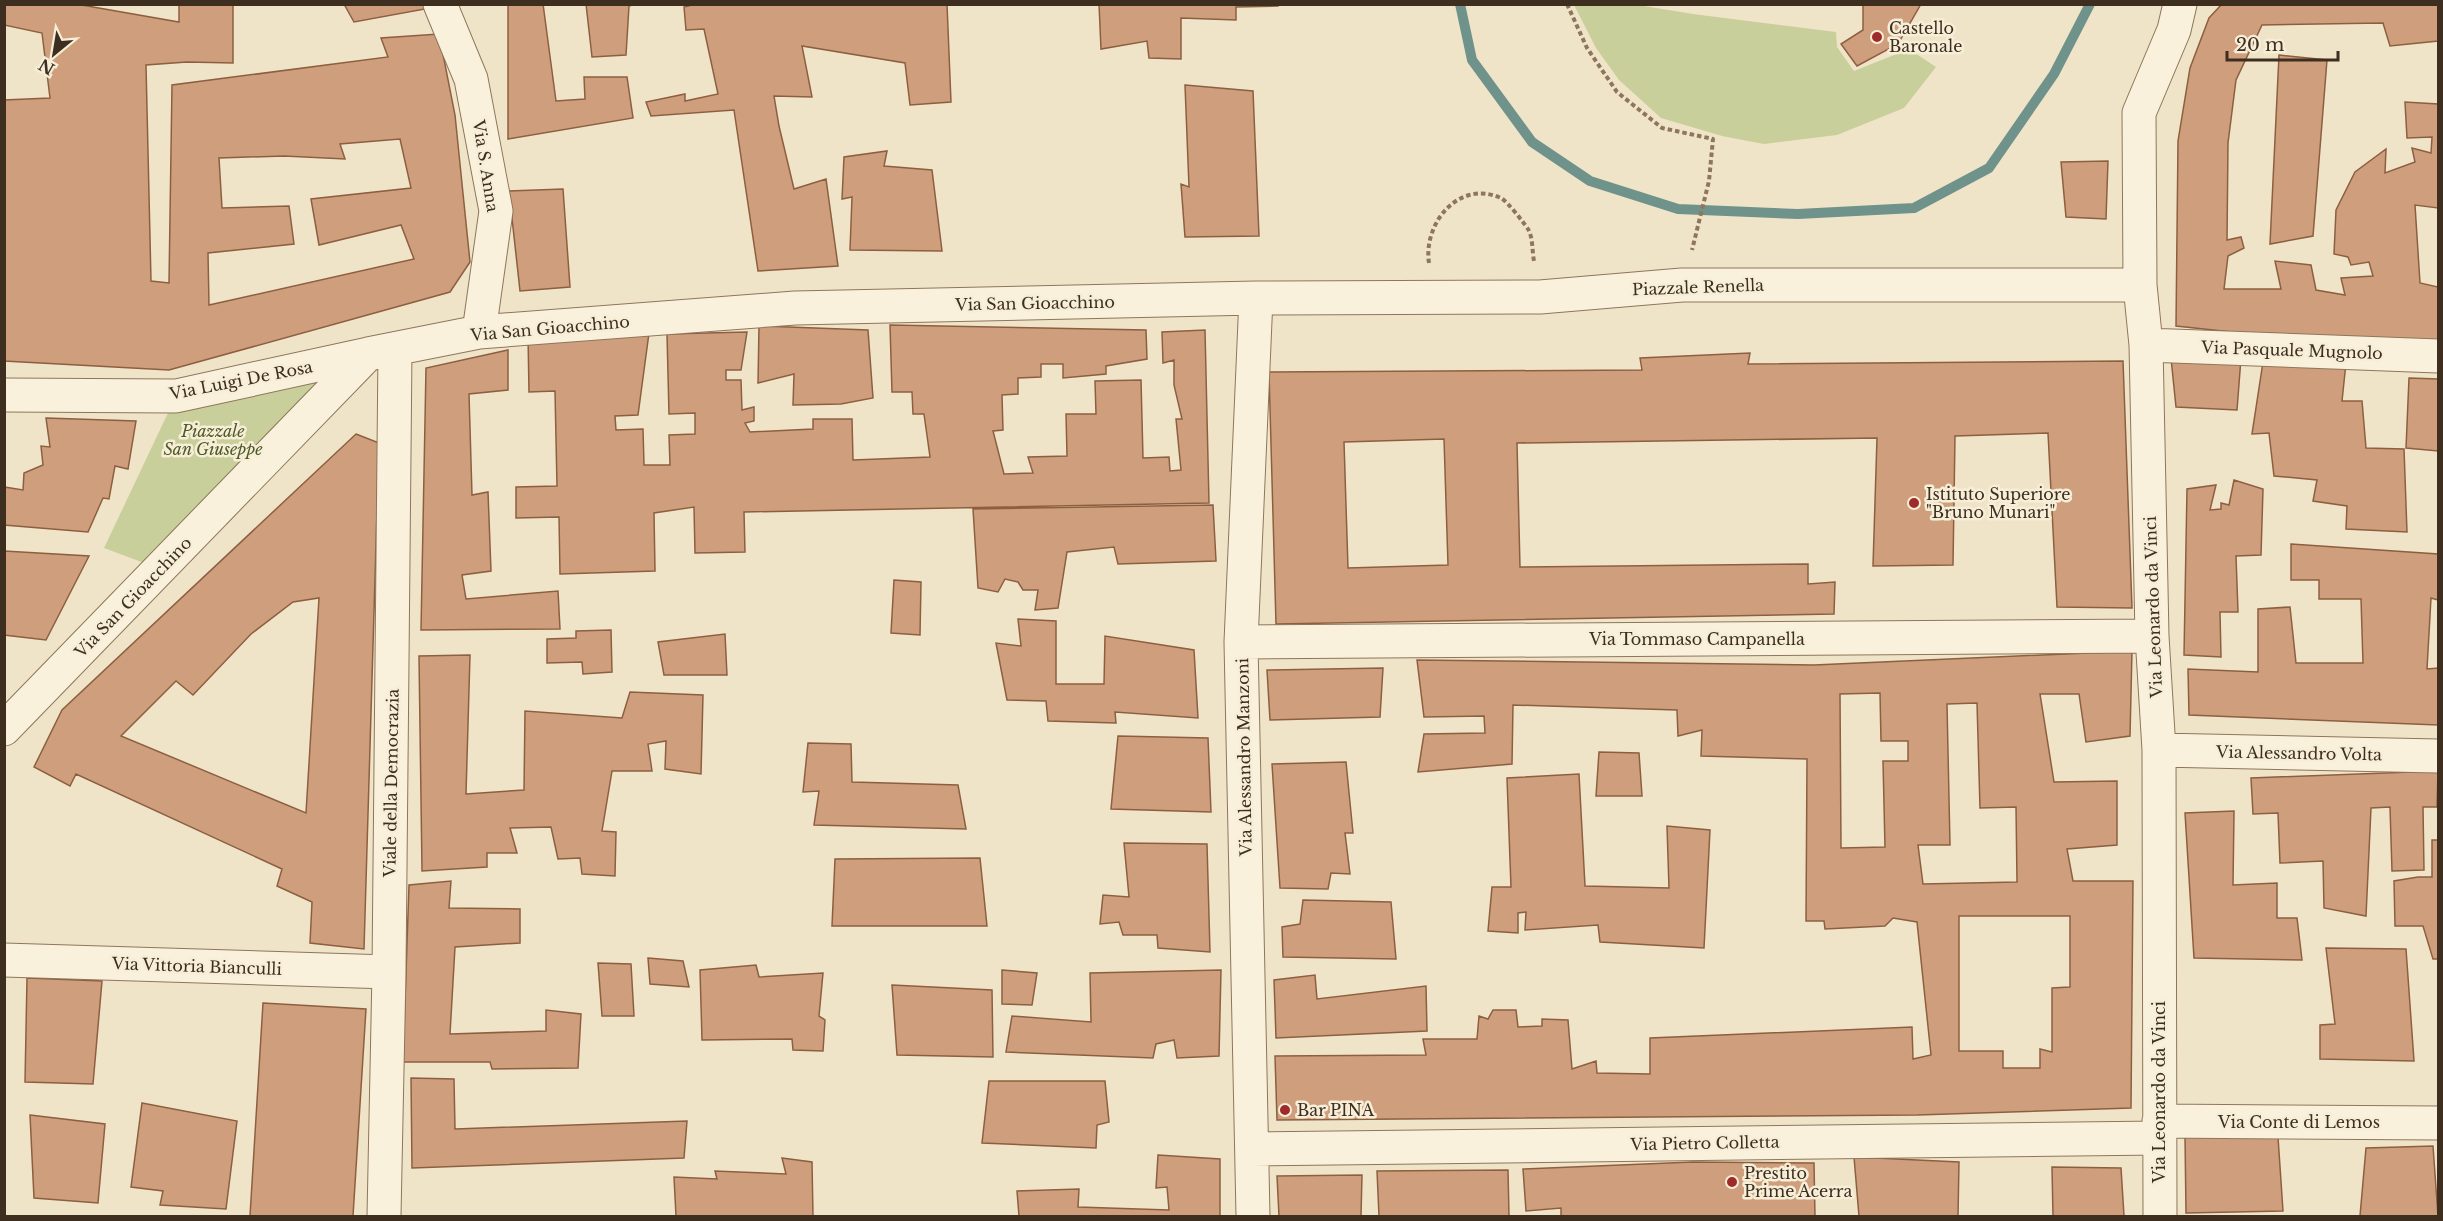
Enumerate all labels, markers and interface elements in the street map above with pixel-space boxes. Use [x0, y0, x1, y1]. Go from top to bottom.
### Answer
place label: Castello Baronale [1889, 18, 1962, 56]
north arrow [24, 24, 84, 84]
scale bar [2227, 24, 2338, 62]
marker: Castello Baronale [1870, 30, 1884, 44]
text: 20 m [2236, 34, 2284, 56]
text: N [35, 55, 58, 79]
street label: Via S. Anna [469, 118, 503, 214]
street label: Piazzale Renella [1632, 275, 1764, 299]
street label: Via San Gioacchino [954, 292, 1115, 314]
street label: Via San Gioacchino [469, 311, 630, 345]
street label: Via Pasquale Mugnolo [2200, 337, 2383, 363]
street label: Via Luigi De Rosa [167, 356, 314, 404]
park label: Piazzale San Giuseppe [163, 421, 263, 459]
place label: Istituto Superiore "Bruno Munari" [1926, 484, 2070, 522]
marker: Istituto Superiore "Bruno Munari" [1907, 496, 1921, 510]
street label: Via Leonardo da Vinci [2140, 515, 2166, 699]
street label: Via San Gioacchino [70, 533, 196, 662]
street label: Via Tommaso Campanella [1588, 629, 1805, 649]
street label: Via Alessandro Manzoni [1232, 657, 1256, 857]
street label: Viale della Democrazia [379, 688, 403, 878]
street label: Via Alessandro Volta [2215, 742, 2382, 764]
street label: Via Vittoria Bianculli [111, 953, 283, 979]
street label: Via Leonardo da Vinci [2149, 1000, 2169, 1184]
place label: Bar PINA [1297, 1100, 1375, 1120]
marker: Bar PINA [1278, 1103, 1292, 1117]
street label: Via Conte di Lemos [2217, 1112, 2380, 1132]
street label: Via Pietro Colletta [1629, 1132, 1780, 1154]
place label: Prestito Prime Acerra [1744, 1163, 1852, 1201]
marker: Prestito Prime Acerra [1725, 1175, 1739, 1189]

